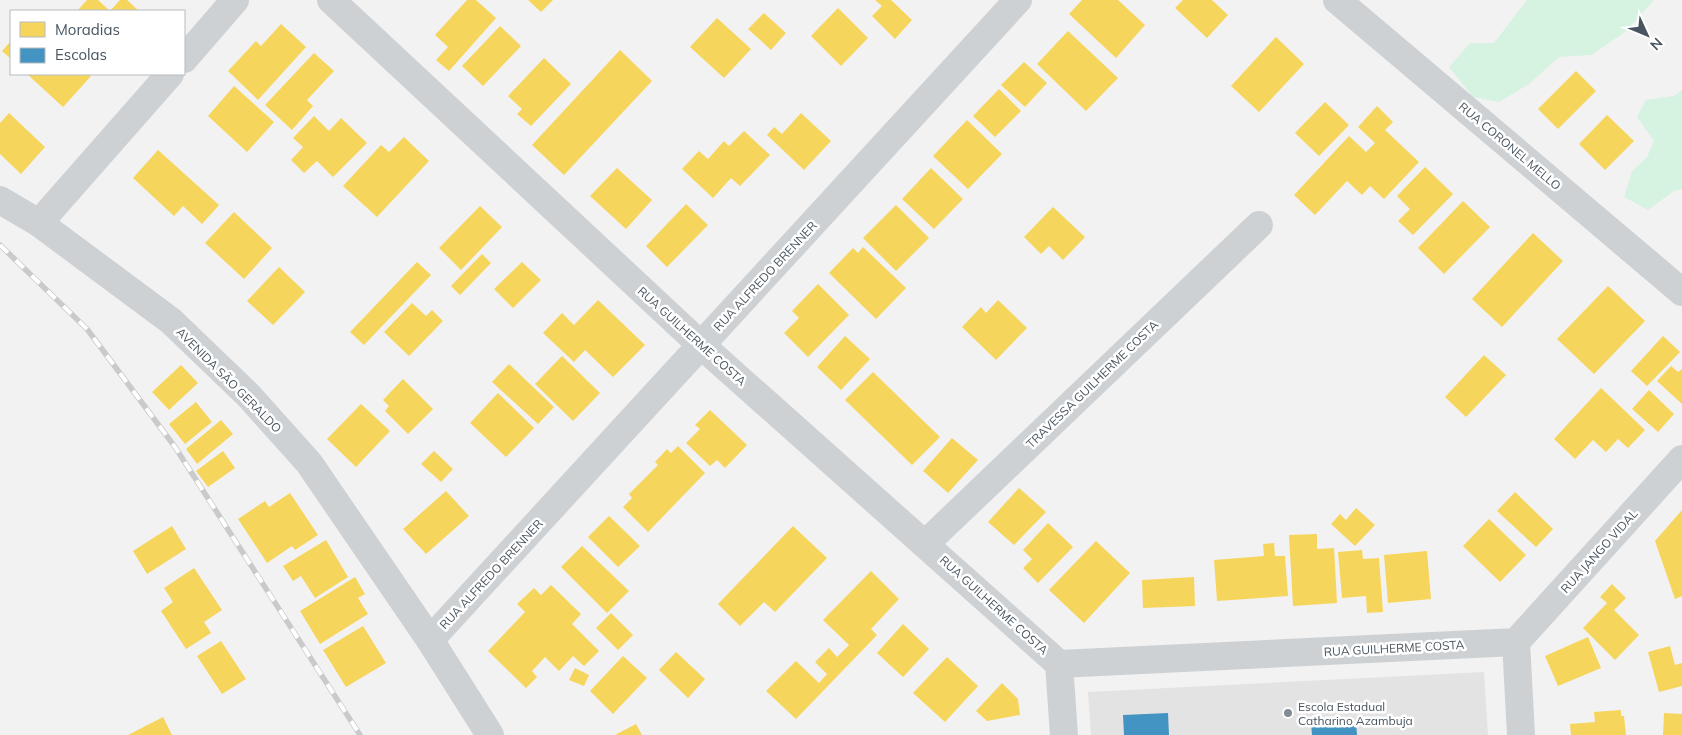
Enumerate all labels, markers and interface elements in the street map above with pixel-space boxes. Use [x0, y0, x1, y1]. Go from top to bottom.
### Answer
legend [10, 10, 185, 75]
north arrow [1622, 10, 1672, 60]
text: Moradias [55, 20, 120, 39]
text: N [1646, 34, 1666, 54]
text: Escolas [55, 45, 107, 64]
street label: RUA CORONEL MELLO [1456, 99, 1564, 193]
street label: RUA ALFREDO BRENNER [710, 218, 820, 334]
street label: RUA GUILHERME COSTA [635, 283, 749, 389]
street label: TRAVESSA GUILHERME COSTA [1023, 317, 1161, 451]
street label: AVENIDA SÃO GERALDO [173, 324, 285, 436]
street label: RUA JANGO VIDAL [1557, 506, 1641, 596]
street label: RUA ALFREDO BRENNER [436, 516, 546, 632]
street label: RUA GUILHERME COSTA [937, 552, 1051, 658]
street label: RUA GUILHERME COSTA [1323, 637, 1465, 659]
place label: Escola Estadual Catharino Azambuja [1298, 699, 1413, 728]
marker: Escola Estadual Catharino Azambuja [1282, 707, 1294, 719]

